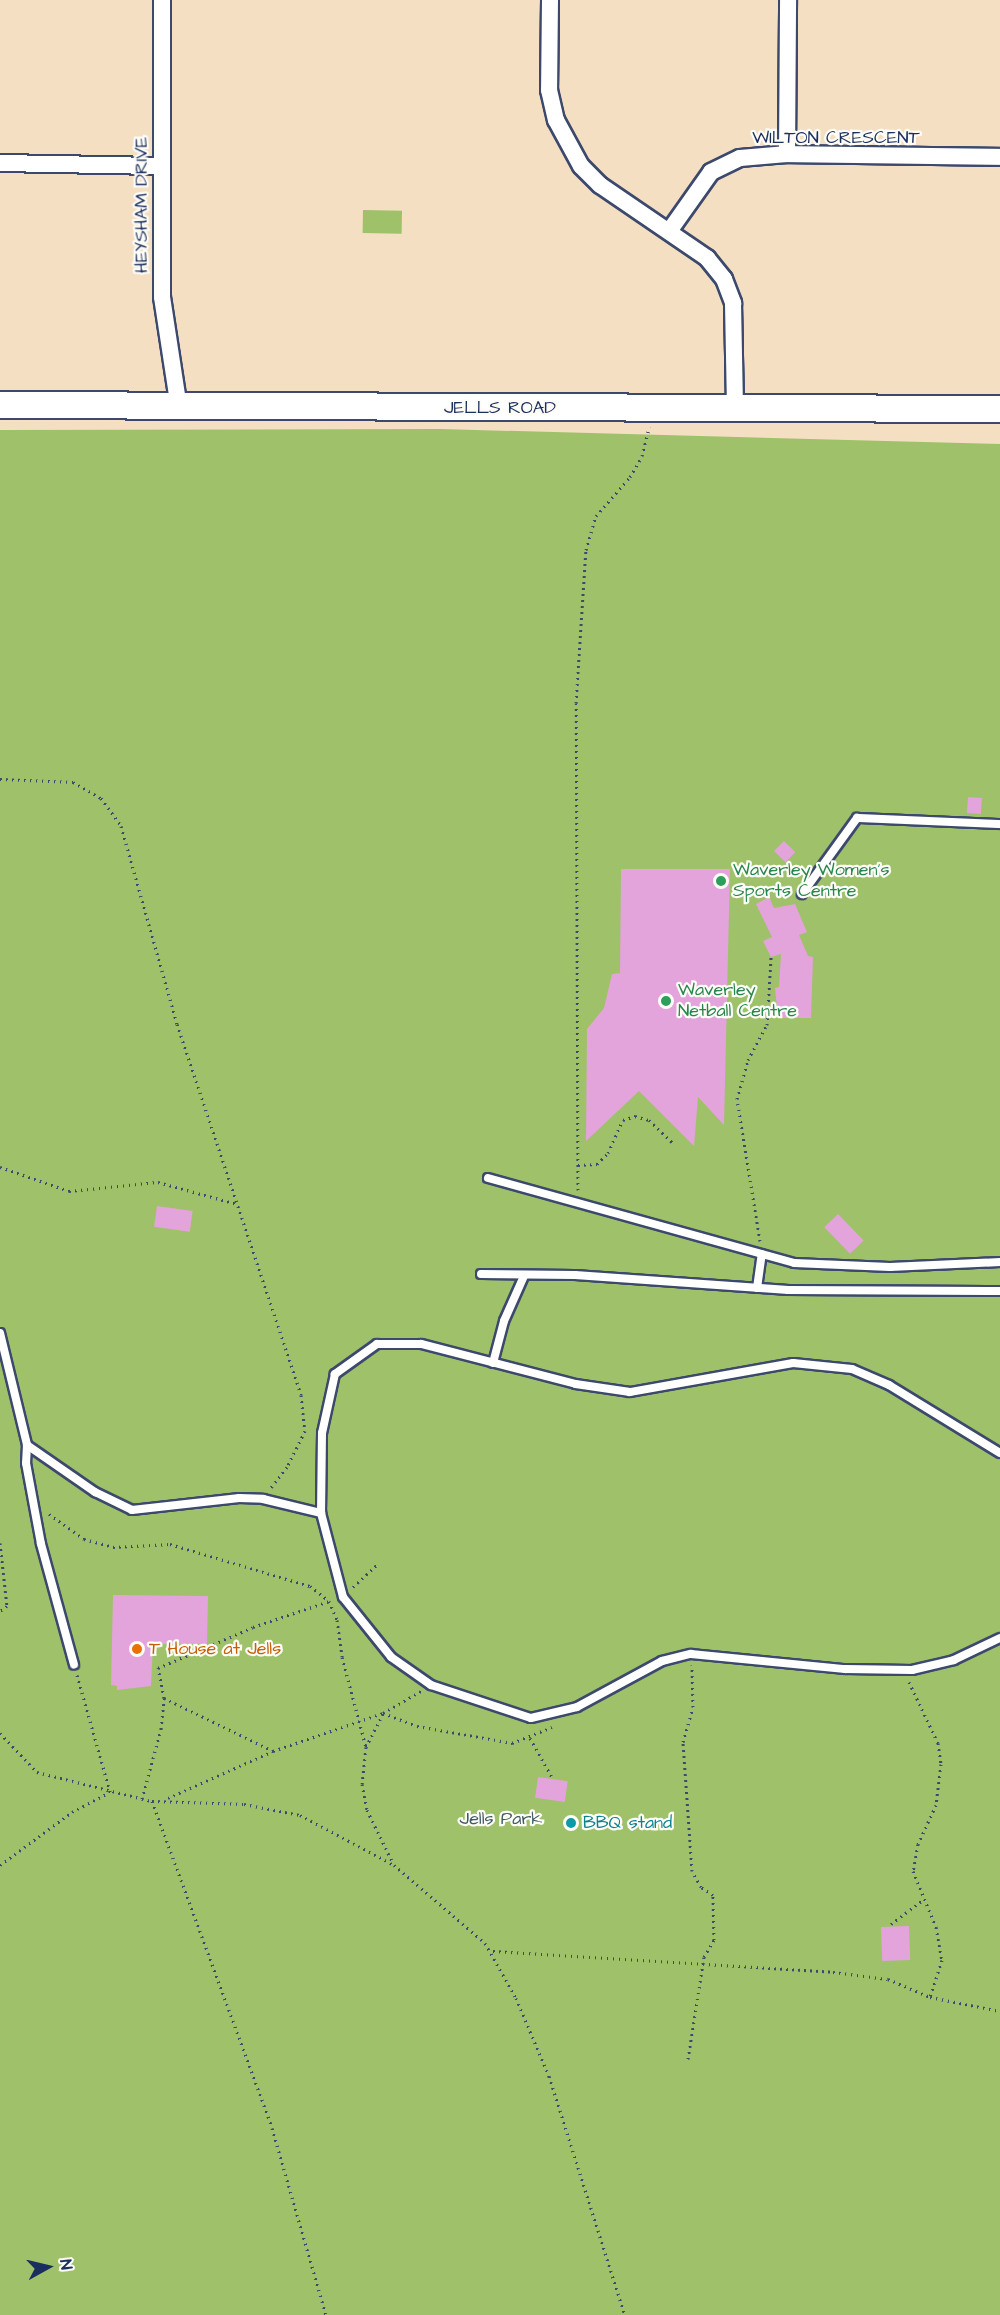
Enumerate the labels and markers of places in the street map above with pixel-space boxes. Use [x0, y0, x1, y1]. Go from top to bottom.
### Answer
place label: Waverley Women's Sports Centre [733, 860, 889, 902]
marker: Waverley Women's Sports Centre [714, 874, 728, 888]
place label: Waverley Netball Centre [678, 980, 797, 1022]
marker: Waverley Netball Centre [659, 994, 673, 1008]
place label: T House at Jells [149, 1638, 281, 1660]
marker: T House at Jells [130, 1642, 144, 1656]
place label: BBQ stand [583, 1812, 672, 1834]
marker: BBQ stand [564, 1816, 578, 1830]

